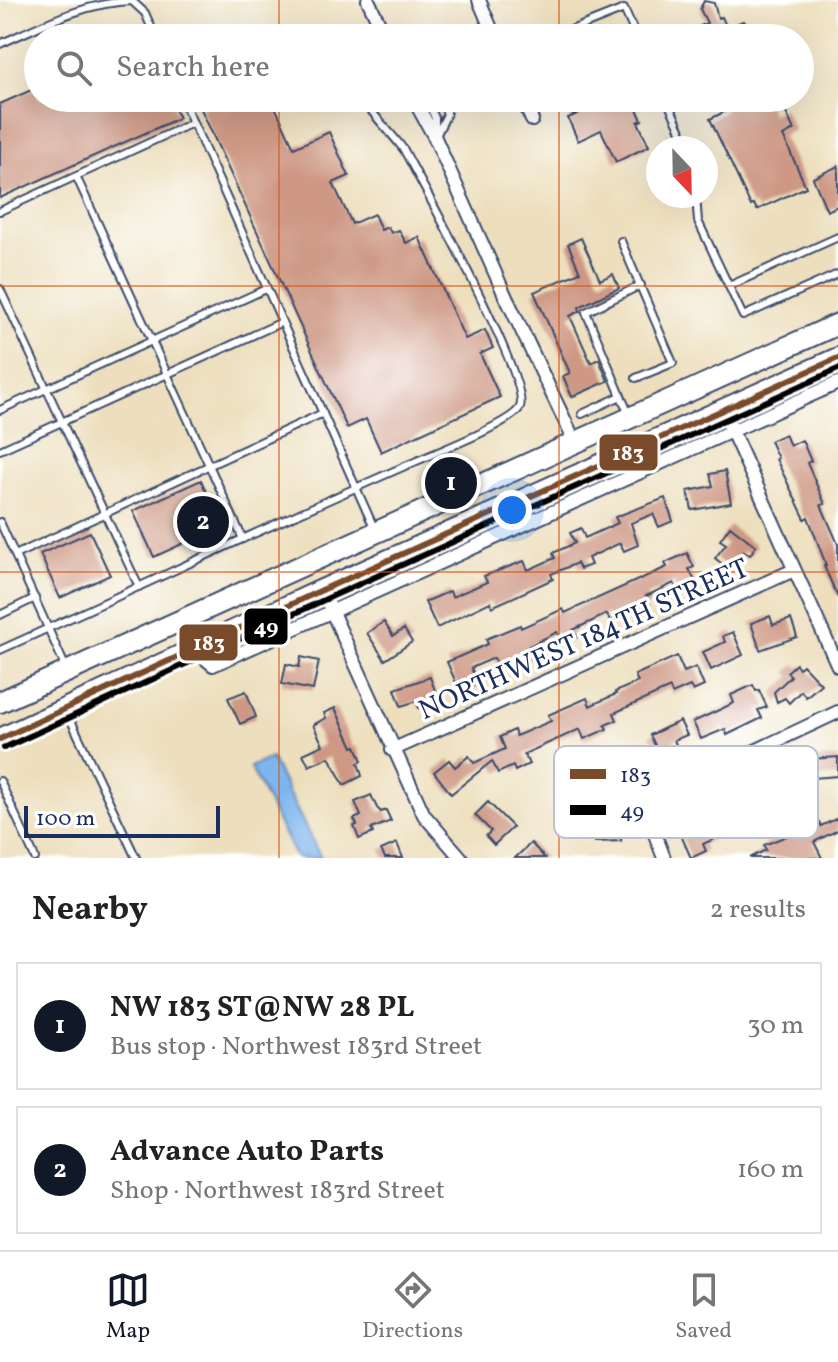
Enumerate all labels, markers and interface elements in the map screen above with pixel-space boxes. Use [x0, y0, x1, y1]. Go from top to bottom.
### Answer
search box [24, 24, 814, 112]
icon: search [52, 46, 96, 90]
text: Search here [116, 47, 270, 89]
north arrow [646, 136, 718, 208]
line badge: 183 [598, 433, 659, 472]
text: 183 [612, 439, 644, 470]
pin: 1 [425, 453, 477, 513]
your location [492, 490, 532, 530]
pin: 2 [177, 492, 229, 552]
street label: NORTHWEST 184TH STREET [413, 550, 755, 731]
line badge: 49 [243, 607, 289, 646]
text: 49 [254, 613, 278, 644]
line badge: 183 [178, 623, 239, 662]
text: 183 [193, 629, 225, 660]
legend [554, 746, 818, 838]
text: 183 [620, 761, 651, 792]
text: 49 [620, 797, 644, 828]
scale bar [24, 802, 220, 838]
text: 100 m [36, 804, 95, 835]
text: Nearby [32, 887, 148, 934]
text: 2 results [710, 892, 806, 928]
text: NW 183 ST@NW 28 PL [110, 987, 414, 1029]
text: 1 [55, 1008, 65, 1044]
text: 30 m [747, 1008, 804, 1044]
text: Bus stop · Northwest 183rd Street [110, 1029, 482, 1065]
text: Advance Auto Parts [110, 1131, 384, 1173]
text: 2 [53, 1152, 67, 1188]
text: 160 m [737, 1152, 804, 1188]
text: Shop · Northwest 183rd Street [110, 1173, 445, 1209]
tab: Map [106, 1268, 150, 1347]
tab: Directions [362, 1268, 463, 1347]
tab: Saved [675, 1268, 732, 1347]

